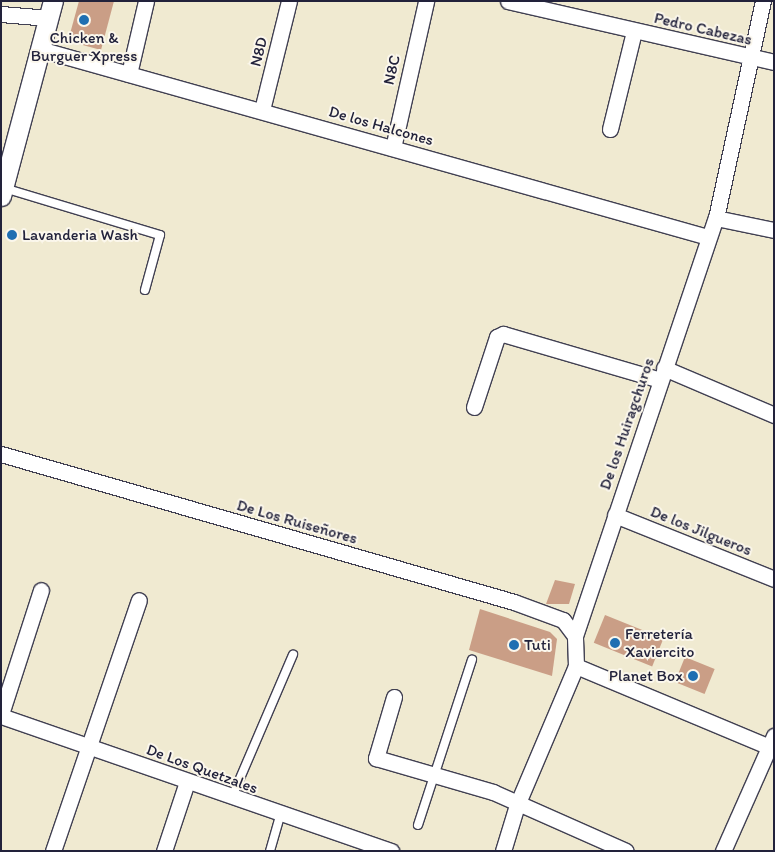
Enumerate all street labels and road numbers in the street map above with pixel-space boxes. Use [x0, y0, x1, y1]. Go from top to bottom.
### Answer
street label: Pedro Cabezas [652, 8, 754, 50]
street label: N8D [246, 35, 272, 69]
street label: N8C [379, 53, 405, 87]
street label: De los Halcones [326, 102, 436, 150]
street label: De los Huiragchuros [595, 355, 659, 493]
street label: De Los Ruiseñores [235, 496, 359, 548]
street label: De los Jilgueros [647, 502, 755, 560]
street label: De Los Quetzales [143, 740, 261, 798]

